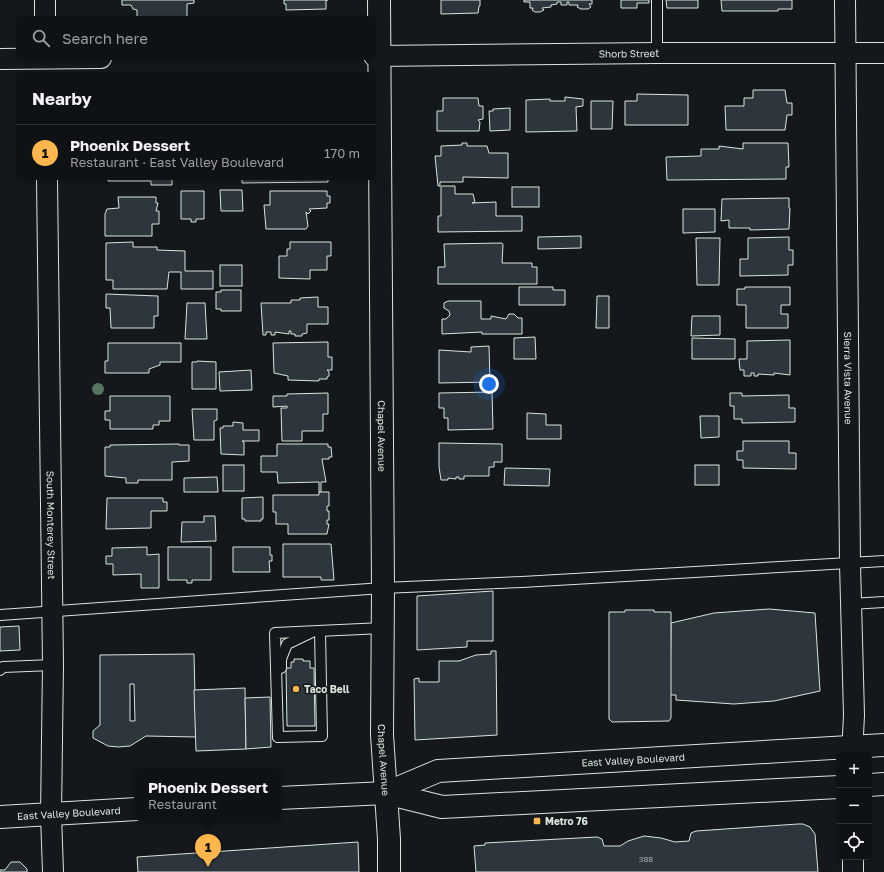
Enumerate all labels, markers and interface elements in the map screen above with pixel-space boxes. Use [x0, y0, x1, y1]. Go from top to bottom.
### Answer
search box [16, 16, 376, 60]
icon: search [30, 27, 52, 49]
text: Search here [62, 29, 148, 47]
street label: Shorb Street [599, 47, 659, 60]
text: Nearby [32, 88, 92, 109]
text: Phoenix Dessert [70, 136, 190, 154]
text: 1 [42, 145, 48, 161]
text: 170 m [324, 145, 360, 161]
text: Restaurant · East Valley Boulevard [70, 154, 284, 170]
street label: Sierra Vista Avenue [842, 331, 855, 425]
your location [479, 374, 499, 394]
street label: Chapel Avenue [376, 400, 388, 472]
street label: South Monterey Street [45, 471, 58, 579]
place label: Taco Bell [304, 683, 350, 695]
marker: Taco Bell [291, 684, 301, 694]
street label: Chapel Avenue [376, 724, 392, 796]
street label: East Valley Boulevard [581, 751, 685, 769]
map controls [836, 752, 872, 860]
button: + [836, 752, 872, 788]
popup [134, 769, 282, 821]
text: Phoenix Dessert [148, 778, 268, 796]
button: − [836, 788, 872, 824]
text: Restaurant [148, 796, 217, 812]
street label: East Valley Boulevard [17, 804, 121, 822]
place label: Metro 76 [545, 815, 588, 827]
marker: Metro 76 [532, 816, 542, 826]
button: locate [836, 824, 872, 860]
pin: 1 [195, 834, 221, 867]
house number: 388 [639, 854, 653, 864]

